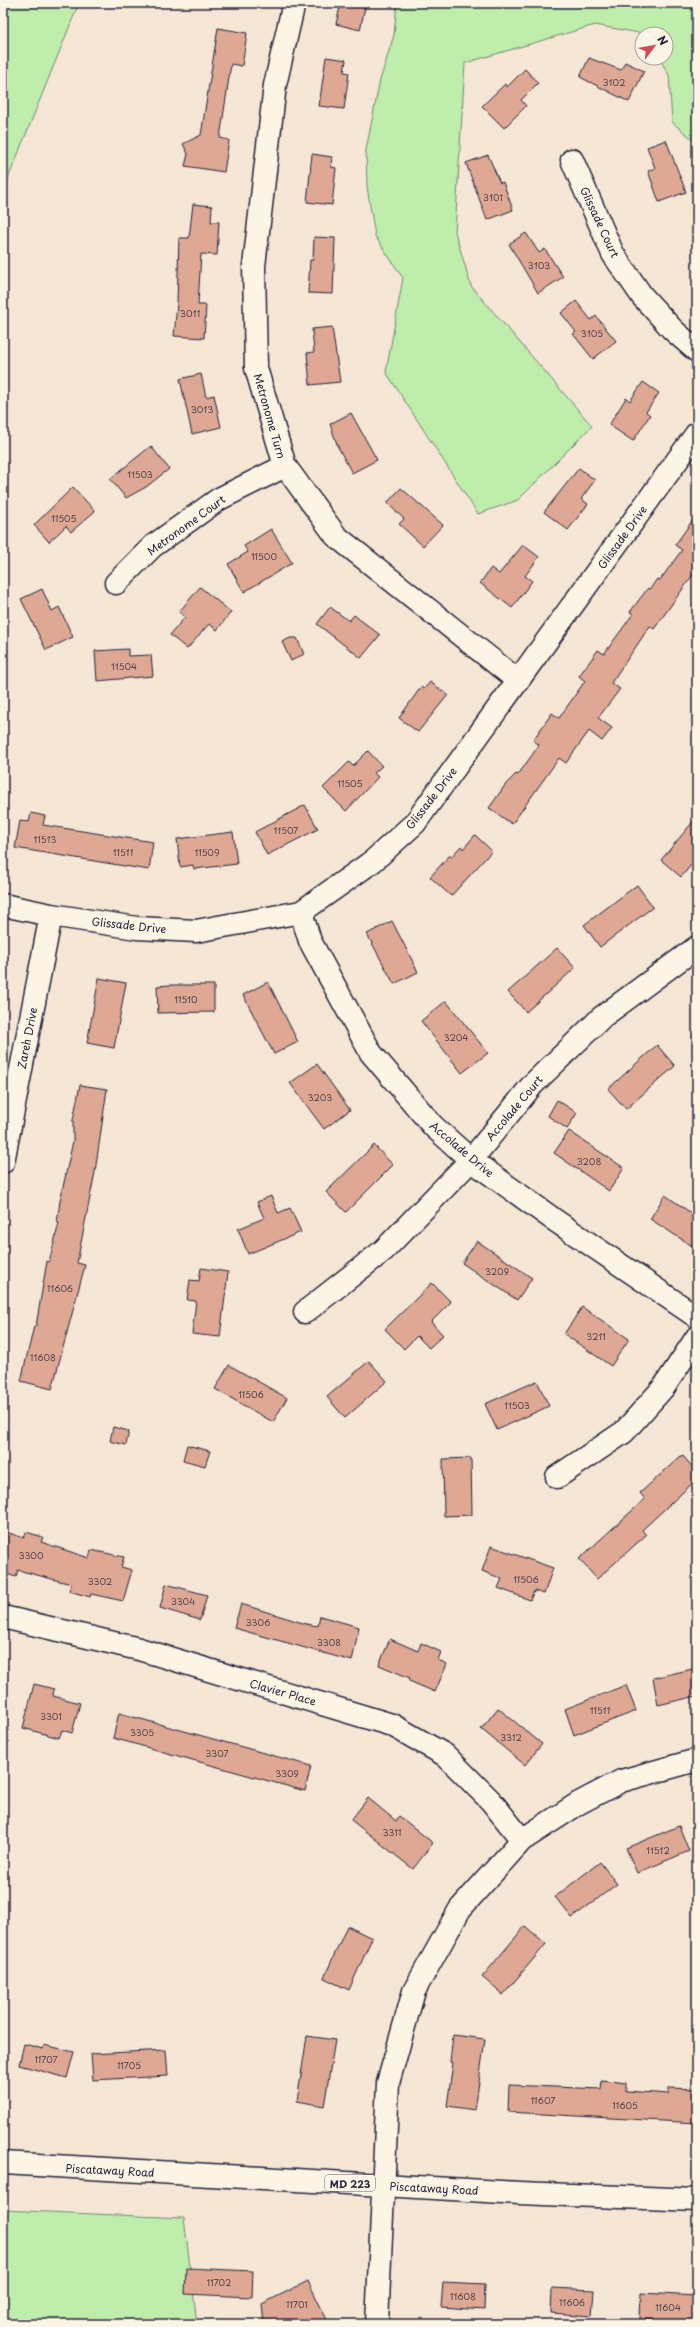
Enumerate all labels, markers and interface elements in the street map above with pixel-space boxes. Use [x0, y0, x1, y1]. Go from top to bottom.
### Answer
north arrow [634, 26, 674, 66]
text: N [653, 32, 673, 49]
house number: 3102 [603, 75, 625, 89]
street label: Glissade Court [576, 184, 624, 261]
house number: 3101 [483, 190, 503, 204]
house number: 3103 [528, 258, 550, 272]
house number: 3011 [180, 306, 200, 320]
house number: 3105 [581, 326, 603, 340]
street label: Metronome Turn [250, 371, 290, 461]
house number: 3013 [191, 402, 213, 416]
house number: 11503 [127, 467, 153, 481]
street label: Metronome Court [143, 490, 229, 559]
street label: Glissade Drive [593, 502, 651, 572]
house number: 11505 [51, 511, 77, 525]
house number: 11500 [251, 549, 277, 563]
house number: 11504 [111, 659, 137, 673]
street label: Glissade Drive [401, 763, 461, 833]
house number: 11505 [337, 776, 363, 790]
house number: 11507 [274, 823, 298, 837]
house number: 11513 [34, 832, 56, 846]
house number: 11511 [113, 845, 133, 859]
house number: 11509 [194, 845, 220, 859]
street label: Glissade Drive [91, 913, 167, 937]
house number: 11510 [174, 992, 198, 1006]
street label: Zareh Drive [13, 1006, 41, 1070]
house number: 3204 [444, 1030, 468, 1044]
street label: Accolade Court [481, 1071, 547, 1144]
house number: 3203 [308, 1090, 332, 1104]
street label: Accolade Drive [426, 1117, 498, 1181]
house number: 3208 [577, 1154, 601, 1168]
house number: 3209 [485, 1264, 509, 1278]
house number: 11606 [47, 1281, 73, 1295]
house number: 3211 [586, 1329, 606, 1343]
house number: 11608 [30, 1350, 56, 1364]
house number: 11506 [238, 1387, 264, 1401]
house number: 11503 [504, 1398, 530, 1412]
house number: 3300 [18, 1548, 44, 1562]
house number: 11506 [513, 1572, 539, 1586]
house number: 3302 [88, 1574, 112, 1588]
house number: 3304 [171, 1594, 195, 1608]
house number: 3306 [246, 1615, 270, 1629]
house number: 3308 [317, 1635, 341, 1649]
street label: Clavier Place [248, 1674, 318, 1710]
house number: 11511 [590, 1703, 610, 1717]
house number: 3301 [40, 1709, 62, 1723]
house number: 3305 [130, 1725, 154, 1739]
house number: 3312 [500, 1730, 522, 1744]
house number: 3307 [205, 1746, 229, 1760]
house number: 3309 [275, 1766, 299, 1780]
house number: 3311 [383, 1825, 401, 1839]
house number: 11512 [646, 1843, 670, 1857]
house number: 11707 [34, 2052, 58, 2066]
house number: 11705 [117, 2058, 141, 2072]
house number: 11607 [531, 2093, 555, 2107]
house number: 11605 [612, 2098, 638, 2112]
street label: Piscataway Road [65, 2159, 155, 2181]
road number: MD 223 [325, 2175, 375, 2191]
street label: Piscataway Road [389, 2177, 479, 2199]
house number: 11702 [207, 2275, 231, 2289]
house number: 11608 [450, 2289, 476, 2303]
house number: 11606 [559, 2295, 585, 2309]
house number: 11701 [286, 2297, 308, 2311]
house number: 11604 [655, 2300, 681, 2314]

